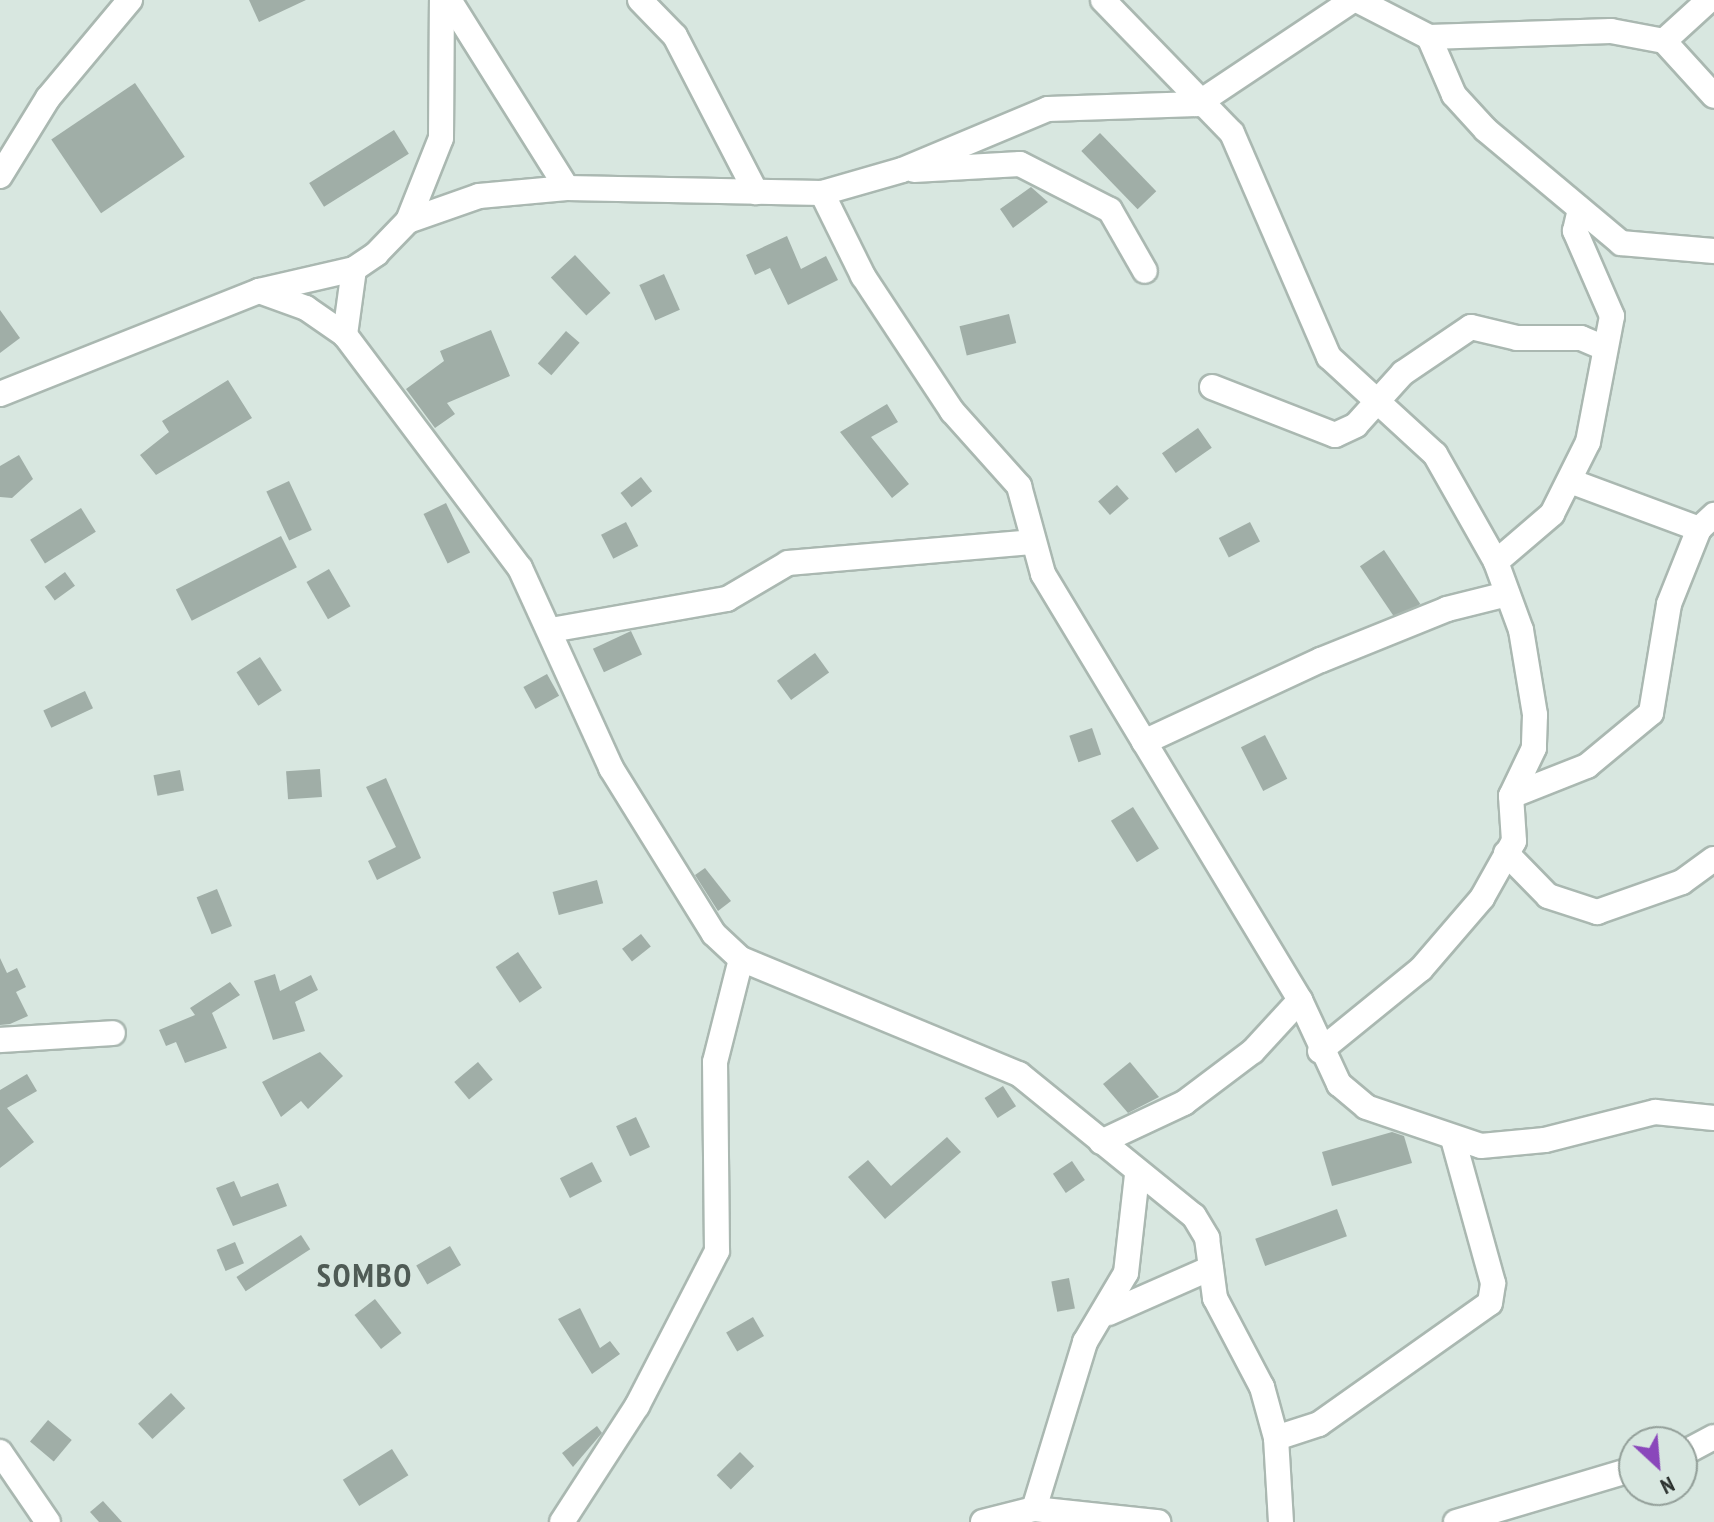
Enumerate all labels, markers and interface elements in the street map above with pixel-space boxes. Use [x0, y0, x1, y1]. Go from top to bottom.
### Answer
district label: SOMBO [317, 1256, 413, 1294]
north arrow [1618, 1426, 1698, 1506]
text: N [1656, 1471, 1679, 1501]

